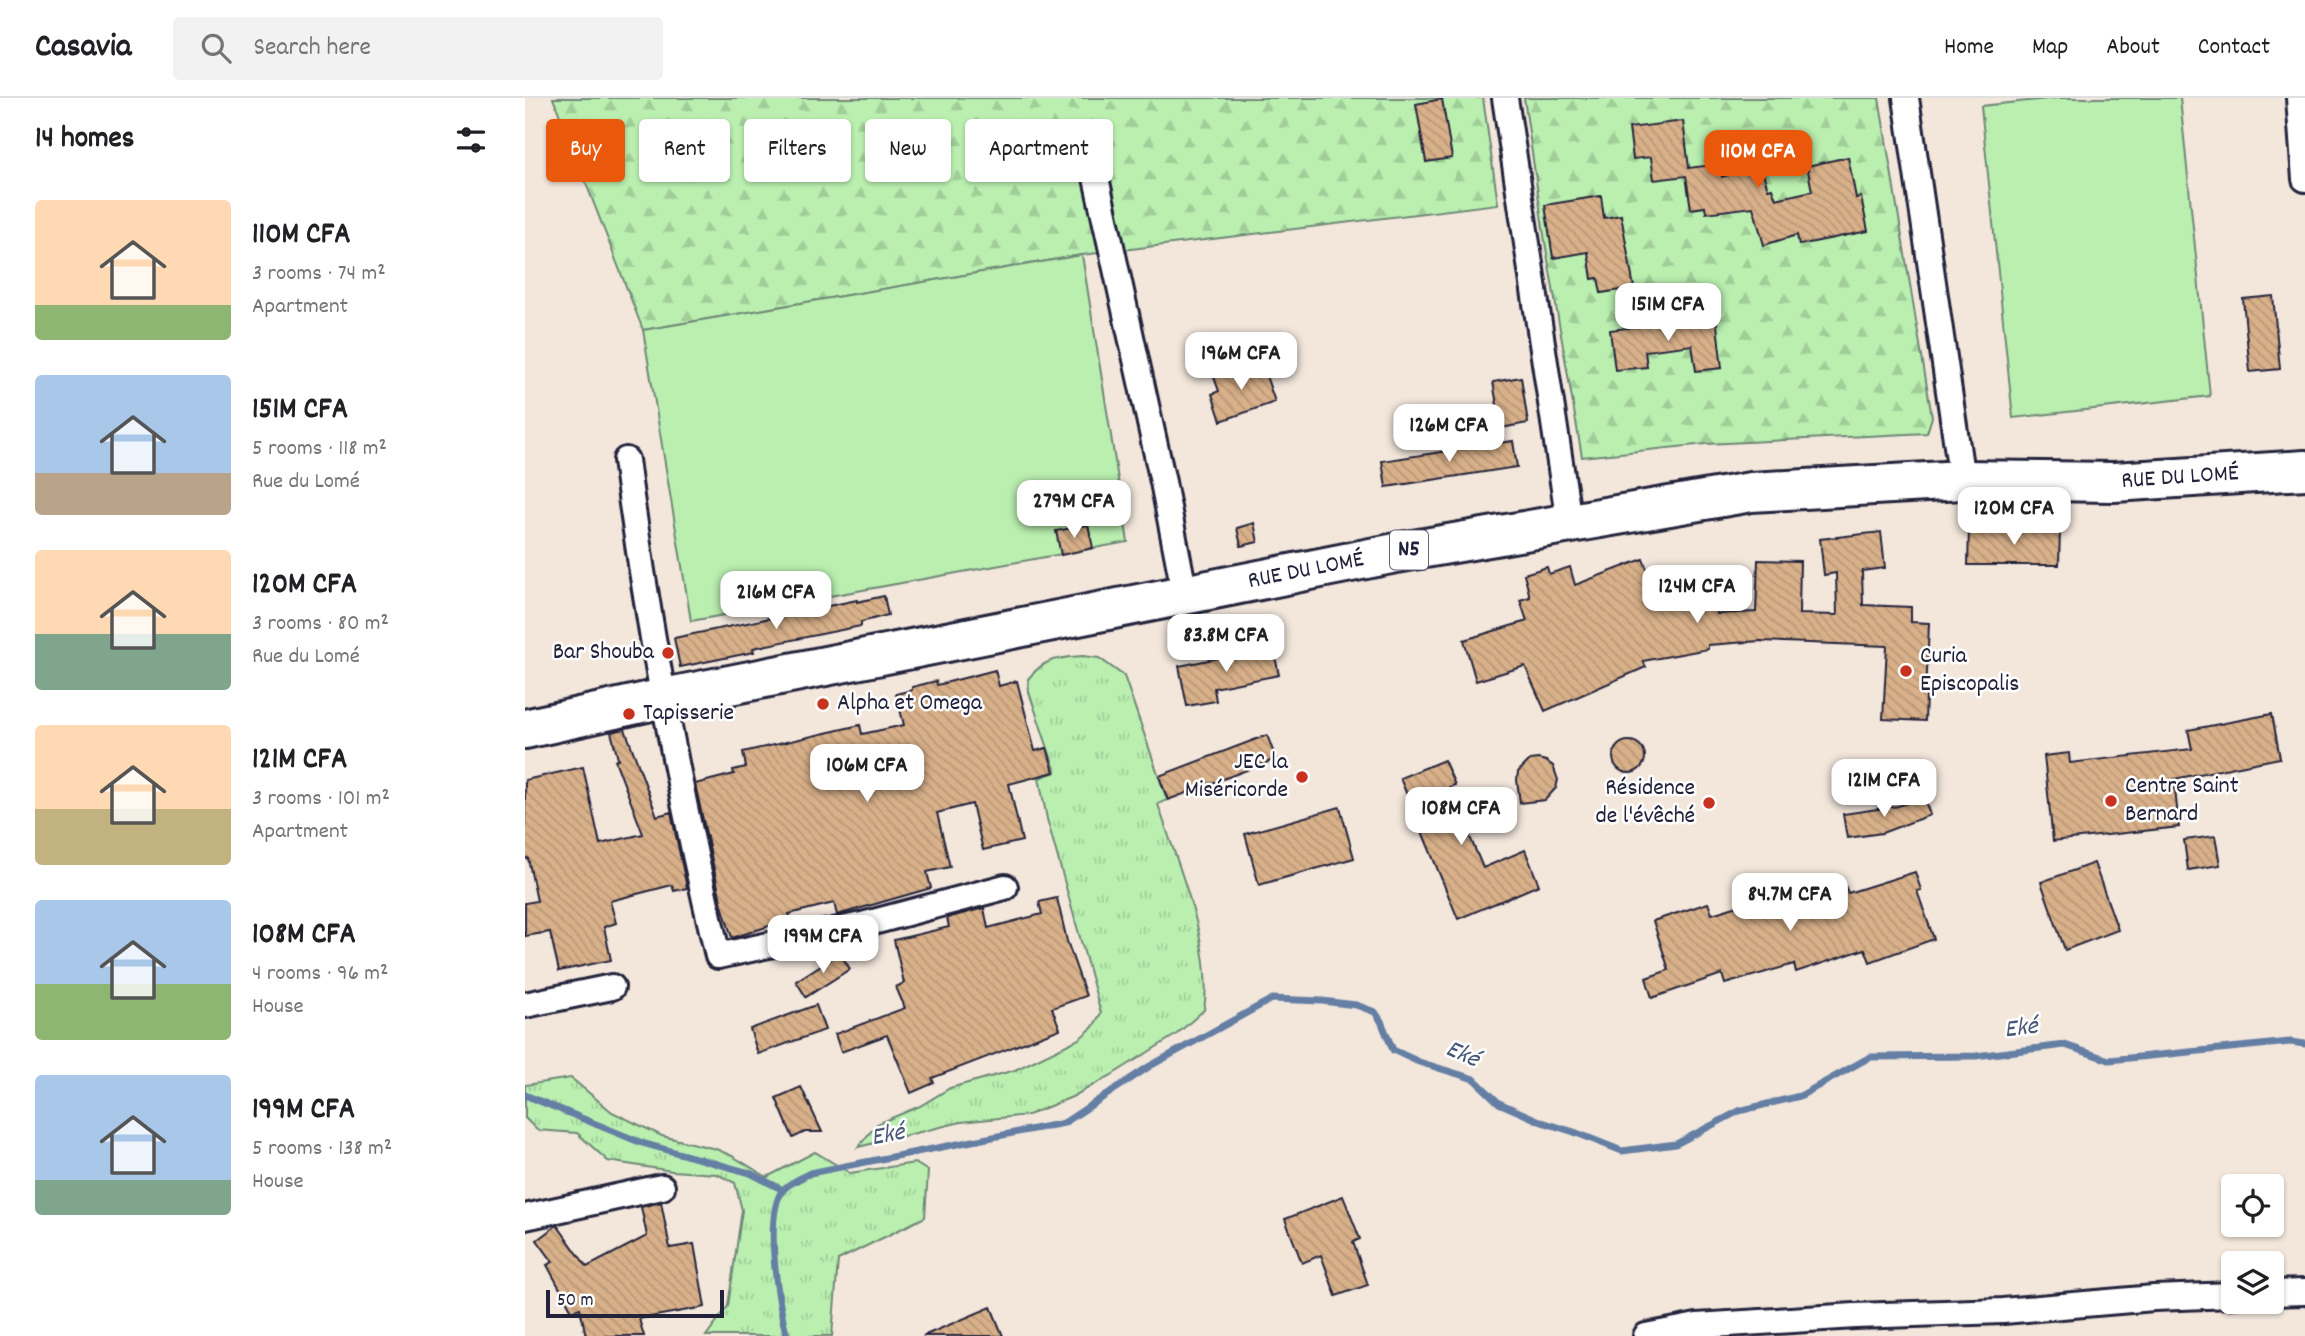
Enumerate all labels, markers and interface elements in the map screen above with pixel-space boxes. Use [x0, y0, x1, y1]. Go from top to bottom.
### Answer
search box [173, 17, 663, 80]
text: Casavia [35, 25, 131, 72]
icon: search [197, 29, 235, 67]
text: Search here [253, 30, 371, 67]
text: Home [1944, 31, 1994, 65]
text: Map [2032, 31, 2068, 65]
text: About [2106, 31, 2160, 65]
text: Contact [2198, 31, 2270, 65]
text: 14 homes [35, 119, 134, 162]
chip: Buy [546, 119, 625, 182]
chip: Rent [639, 119, 730, 182]
chip: Filters [744, 119, 851, 182]
chip: New [865, 119, 951, 182]
chip: Apartment [965, 119, 1113, 182]
icon: filters [452, 121, 490, 159]
pin: 110M CFA [1686, 130, 1830, 190]
text: 110M CFA [1720, 136, 1796, 169]
text: 110M CFA [252, 215, 351, 258]
icon: home [91, 228, 175, 312]
text: 3 rooms · 74 m² [252, 258, 386, 291]
pin: 151M CFA [1596, 284, 1740, 343]
text: 151M CFA [1631, 289, 1705, 322]
text: Apartment [252, 291, 348, 324]
pin: 196M CFA [1169, 332, 1313, 392]
text: 196M CFA [1201, 338, 1281, 371]
text: 151M CFA [252, 390, 348, 433]
icon: home [91, 403, 175, 487]
pin: 126M CFA [1377, 404, 1521, 464]
text: 126M CFA [1409, 410, 1489, 443]
text: 5 rooms · 118 m² [252, 433, 387, 466]
street label: RUE DU LOMÉ [2120, 457, 2240, 499]
text: Rue du Lomé [252, 466, 360, 499]
pin: 279M CFA [1002, 480, 1146, 540]
text: 279M CFA [1033, 486, 1115, 519]
pin: 120M CFA [1942, 488, 2086, 547]
text: 120M CFA [1974, 493, 2054, 526]
road number: N5 [1390, 530, 1428, 570]
street label: RUE DU LOMÉ [1245, 543, 1367, 599]
text: 120M CFA [252, 565, 357, 608]
pin: 124M CFA [1625, 566, 1769, 625]
text: 124M CFA [1658, 571, 1736, 604]
pin: 216M CFA [704, 572, 848, 631]
text: 216M CFA [736, 577, 816, 610]
icon: home [91, 578, 175, 662]
text: 3 rooms · 80 m² [252, 608, 389, 641]
pin: 83.8M CFA [1146, 614, 1306, 674]
text: 83.8M CFA [1183, 620, 1269, 653]
place label: Bar Shouba [553, 636, 655, 670]
place label: Curia Episcopalis [1920, 640, 2019, 702]
text: Rue du Lomé [252, 641, 360, 674]
marker: Bar Shouba [660, 645, 676, 661]
marker: Curia Episcopalis [1898, 663, 1914, 679]
place label: Alpha et Omega [837, 687, 983, 721]
marker: Alpha et Omega [815, 696, 831, 712]
place label: Tapisserie [643, 697, 734, 731]
marker: Tapisserie [621, 706, 637, 722]
text: 121M CFA [252, 740, 347, 783]
pin: 106M CFA [795, 744, 939, 804]
place label: JEC la Miséricorde [1185, 746, 1289, 808]
text: 106M CFA [826, 750, 908, 783]
icon: home [91, 753, 175, 837]
pin: 121M CFA [1812, 760, 1956, 819]
text: 121M CFA [1847, 765, 1921, 798]
marker: JEC la Miséricorde [1294, 769, 1310, 785]
place label: Centre Saint Bernard [2125, 770, 2239, 832]
place label: Résidence de l'évêché [1596, 772, 1695, 834]
text: 3 rooms · 101 m² [252, 783, 390, 816]
pin: 108M CFA [1389, 788, 1533, 847]
text: 108M CFA [1421, 793, 1501, 826]
marker: Centre Saint Bernard [2103, 793, 2119, 809]
marker: Résidence de l'évêché [1701, 795, 1717, 811]
text: Apartment [252, 816, 348, 849]
pin: 84.7M CFA [1710, 874, 1870, 933]
text: 84.7M CFA [1748, 879, 1832, 912]
text: 108M CFA [252, 915, 356, 958]
pin: 199M CFA [751, 916, 895, 975]
text: 199M CFA [783, 921, 863, 954]
icon: home [91, 928, 175, 1012]
text: 4 rooms · 96 m² [252, 958, 388, 991]
text: House [252, 991, 304, 1024]
water label: Eké [2002, 1008, 2043, 1049]
water label: Eké [1439, 1031, 1487, 1080]
text: 199M CFA [252, 1090, 355, 1133]
icon: home [91, 1103, 175, 1187]
water label: Eké [868, 1114, 911, 1157]
text: 5 rooms · 138 m² [252, 1133, 392, 1166]
text: House [252, 1166, 304, 1199]
map controls [2221, 1174, 2284, 1314]
button: locate [2221, 1174, 2284, 1237]
button: layers [2221, 1251, 2284, 1314]
scale bar [546, 1287, 725, 1319]
text: 50 m [557, 1288, 594, 1315]

